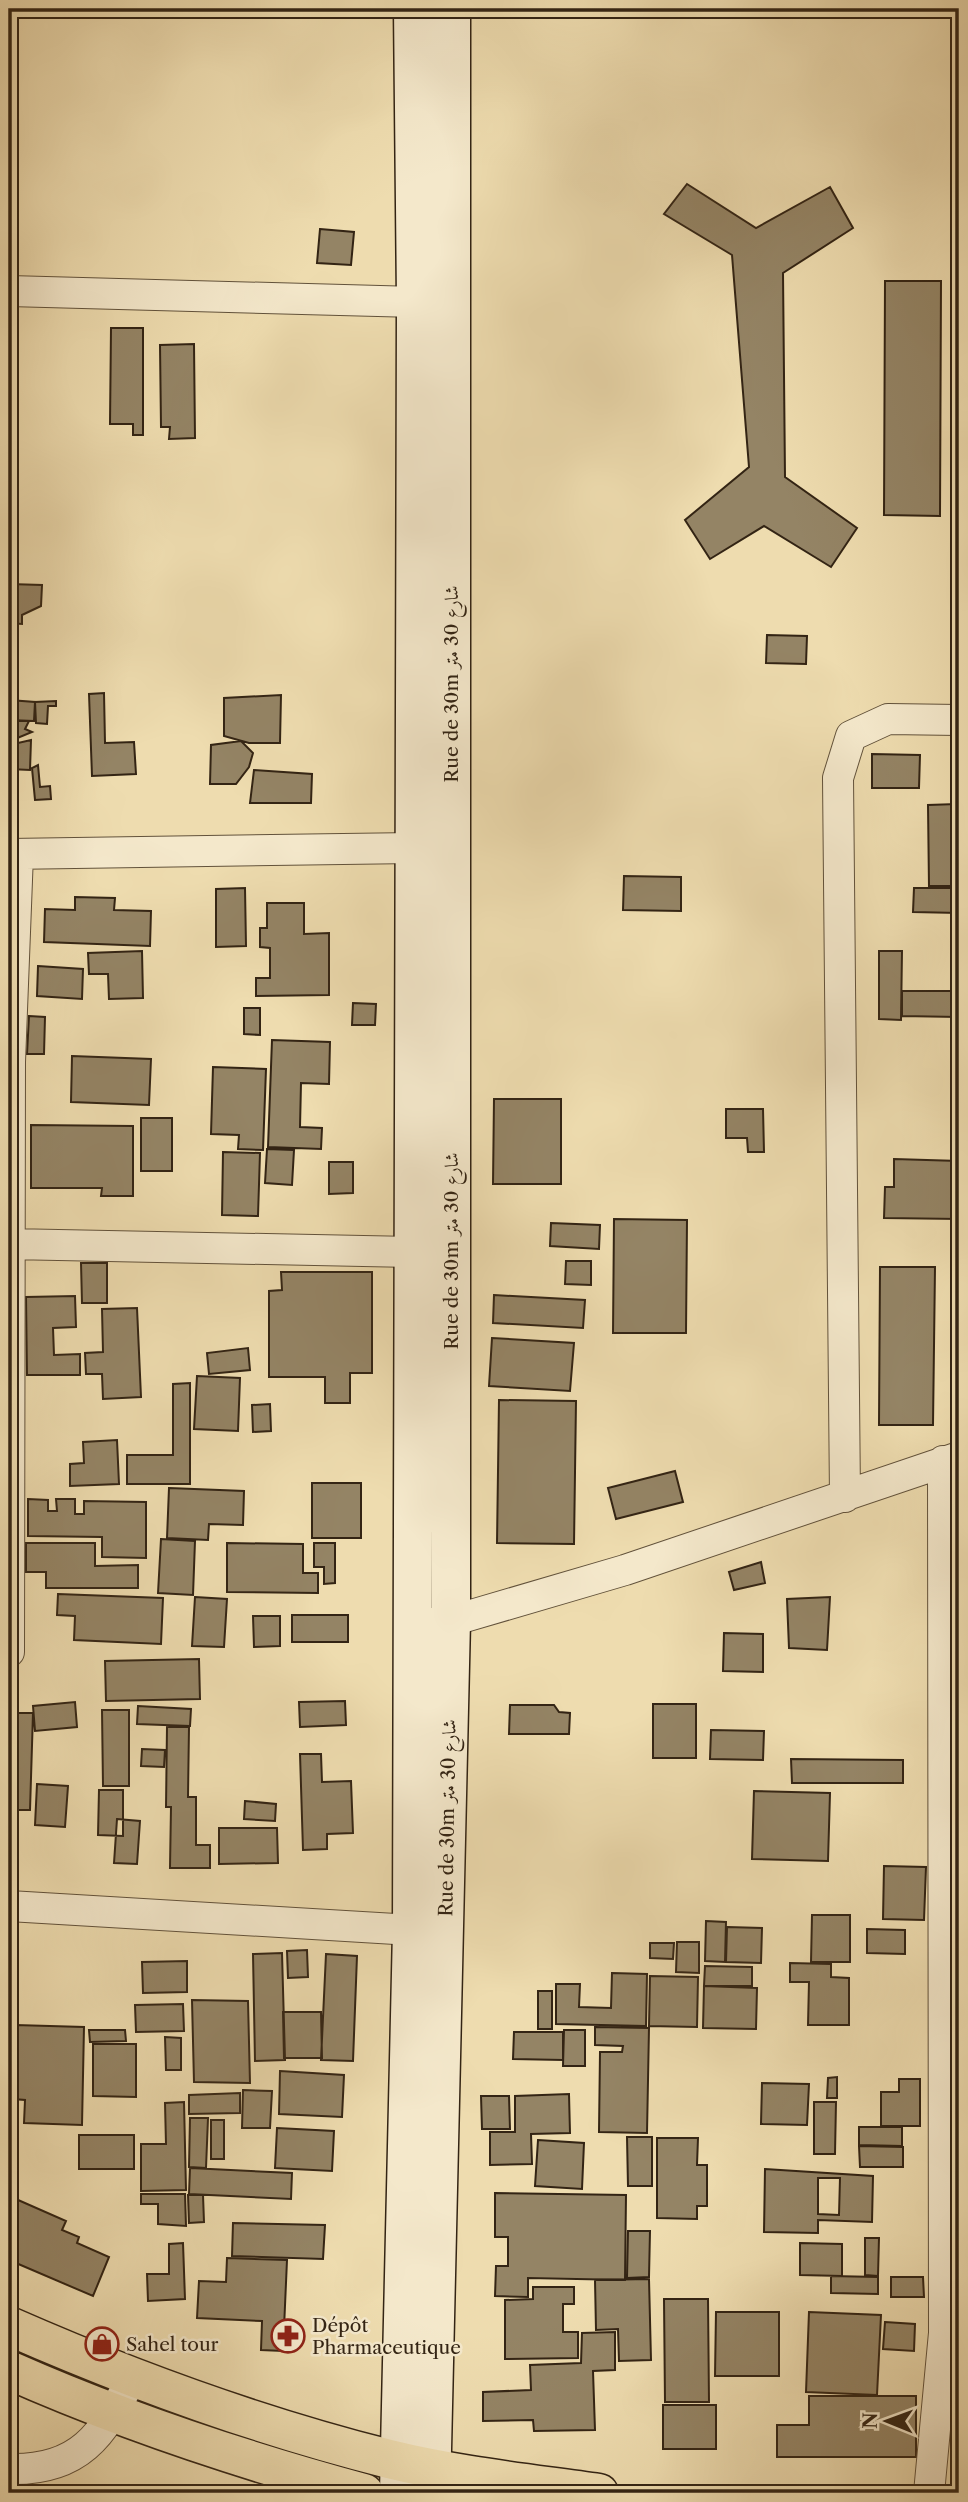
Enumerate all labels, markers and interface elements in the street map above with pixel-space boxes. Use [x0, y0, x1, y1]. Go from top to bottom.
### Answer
street label: Rue de 30m شارع 30 متر [440, 585, 467, 783]
street label: Rue de 30m شارع 30 متر [440, 1152, 467, 1350]
street label: Rue de 30m شارع 30 متر [434, 1719, 465, 1917]
place label: Dépôt Pharmaceutique [312, 2314, 461, 2359]
pharmacy icon: Dépôt Pharmaceutique [269, 2317, 307, 2355]
shop icon: Sahel tour [83, 2325, 121, 2363]
place label: Sahel tour [126, 2333, 219, 2356]
north arrow [852, 2386, 922, 2456]
text: N [859, 2412, 882, 2429]

